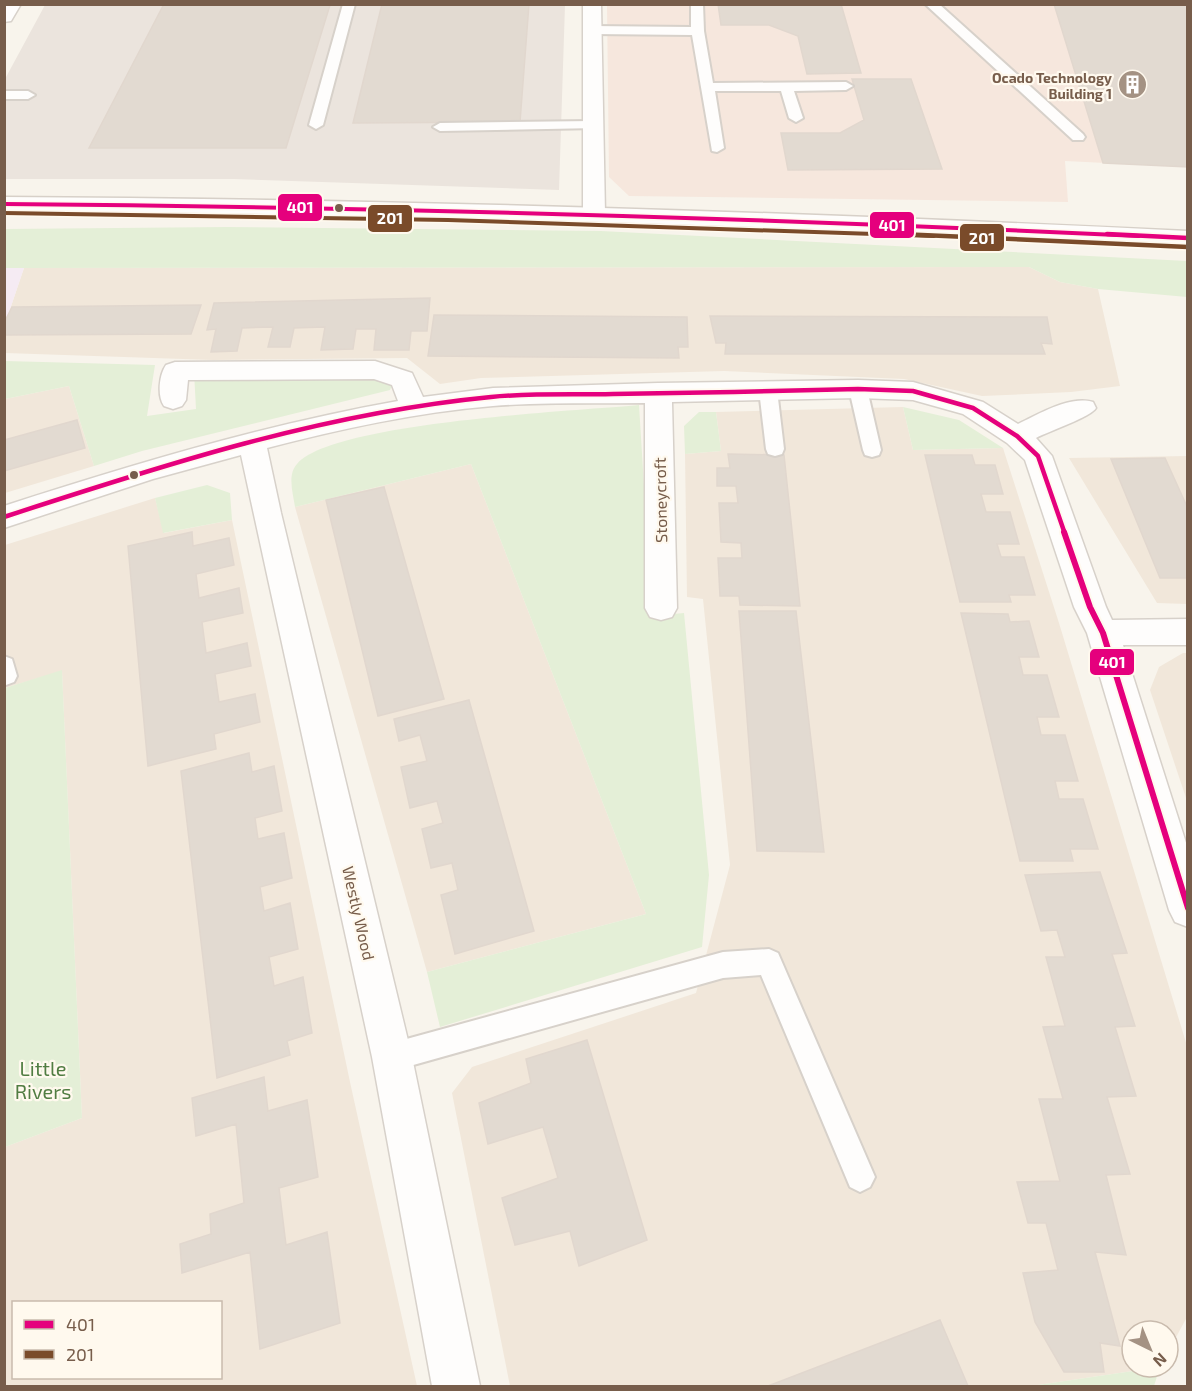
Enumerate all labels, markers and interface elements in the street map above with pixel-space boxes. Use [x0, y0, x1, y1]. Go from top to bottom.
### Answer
place label: Ocado Technology Building 1 [992, 69, 1112, 102]
building icon: Ocado Technology Building 1 [1117, 69, 1149, 101]
line badge: 401 [277, 193, 323, 222]
text: 401 [286, 197, 314, 216]
unlabelled marker [333, 202, 345, 214]
line badge: 201 [367, 204, 413, 233]
text: 201 [377, 208, 403, 227]
line badge: 401 [869, 211, 915, 239]
text: 401 [878, 215, 906, 234]
line badge: 201 [959, 223, 1005, 252]
text: 201 [969, 228, 995, 247]
street label: Stoneycroft [650, 457, 670, 543]
unlabelled marker [128, 469, 140, 481]
line badge: 401 [1089, 648, 1135, 676]
text: 401 [1098, 652, 1126, 671]
street label: Westly Wood [339, 864, 379, 962]
park label: Little Rivers [15, 1056, 71, 1103]
legend [12, 1301, 222, 1379]
text: 401 [66, 1313, 95, 1335]
north arrow [1120, 1319, 1180, 1379]
text: 201 [66, 1343, 94, 1365]
text: N [1150, 1349, 1171, 1371]

